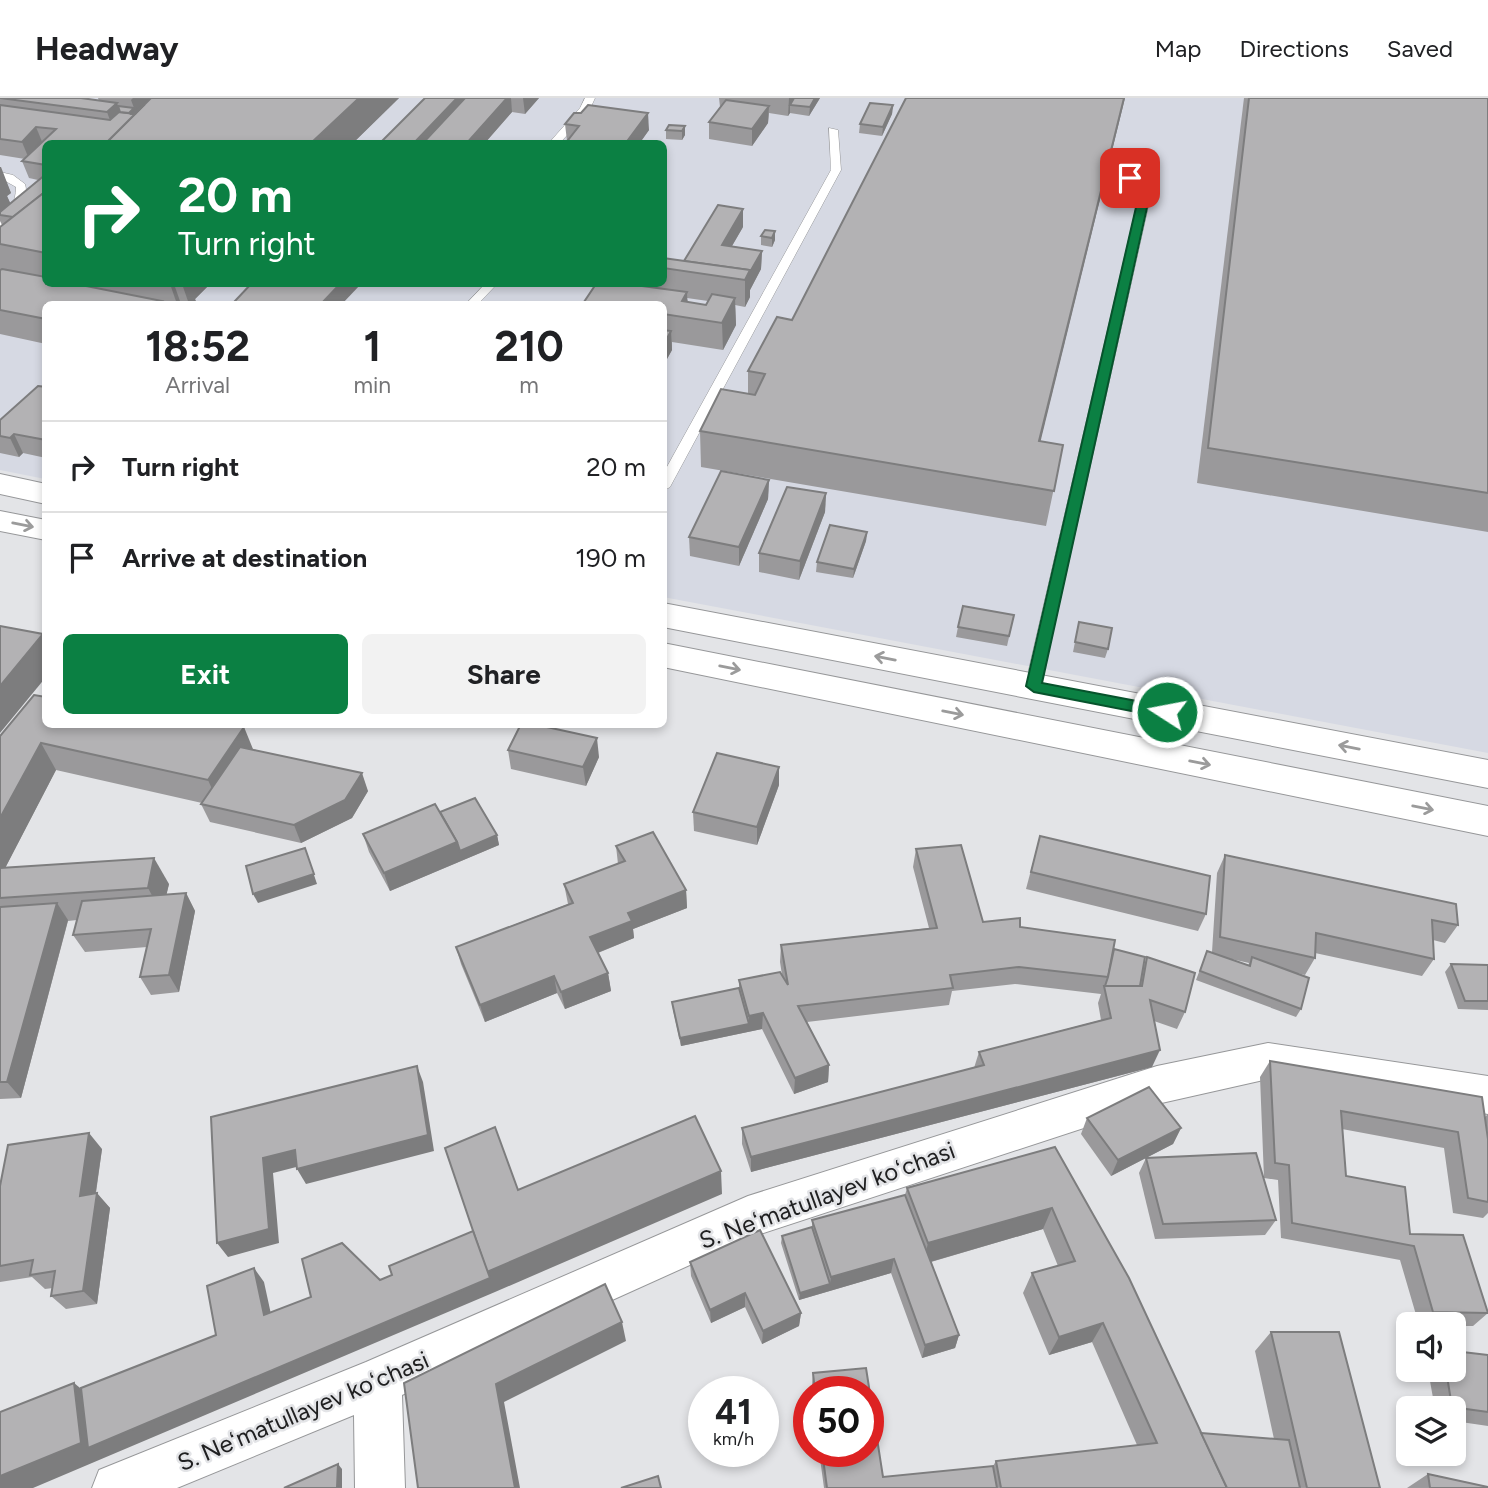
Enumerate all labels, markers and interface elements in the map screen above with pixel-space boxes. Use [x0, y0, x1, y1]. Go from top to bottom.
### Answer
text: Headway [35, 29, 178, 68]
text: Map [1155, 34, 1201, 63]
text: Directions [1239, 34, 1349, 63]
text: Saved [1387, 34, 1453, 63]
pin [1100, 148, 1160, 208]
icon: arrive [1111, 159, 1149, 197]
text: 20 m [178, 165, 293, 224]
icon: right [63, 168, 154, 259]
text: Turn right [178, 225, 316, 263]
text: 18:52 [145, 321, 250, 372]
text: 1 [363, 321, 381, 372]
text: 210 [494, 321, 564, 372]
text: Arrival [165, 371, 230, 399]
text: min [353, 371, 391, 399]
text: m [519, 371, 539, 399]
icon: right [63, 448, 101, 486]
text: Turn right [122, 451, 239, 483]
text: 20 m [586, 451, 646, 483]
one-way arrow [11, 519, 34, 533]
icon: arrive [63, 539, 101, 577]
text: Arrive at destination [122, 542, 367, 574]
text: 190 m [575, 542, 646, 574]
button: Exit [63, 634, 348, 714]
button: Share [362, 634, 646, 714]
one-way arrow [874, 650, 897, 664]
one-way arrow [718, 662, 741, 675]
position arrow [1130, 675, 1204, 749]
one-way arrow [941, 706, 964, 720]
one-way arrow [1338, 740, 1361, 754]
one-way arrow [1188, 756, 1211, 770]
one-way arrow [1411, 801, 1434, 815]
street label: S. Neʻmatullayev koʻchasi [695, 1135, 959, 1255]
map controls [1396, 1312, 1466, 1466]
button: sound [1396, 1312, 1466, 1382]
street label: S. Neʻmatullayev koʻchasi [173, 1345, 433, 1477]
speed limit sign: 50 [793, 1376, 884, 1467]
text: 41 [715, 1391, 752, 1433]
button: layers [1396, 1396, 1466, 1466]
text: km/h [713, 1428, 754, 1450]

